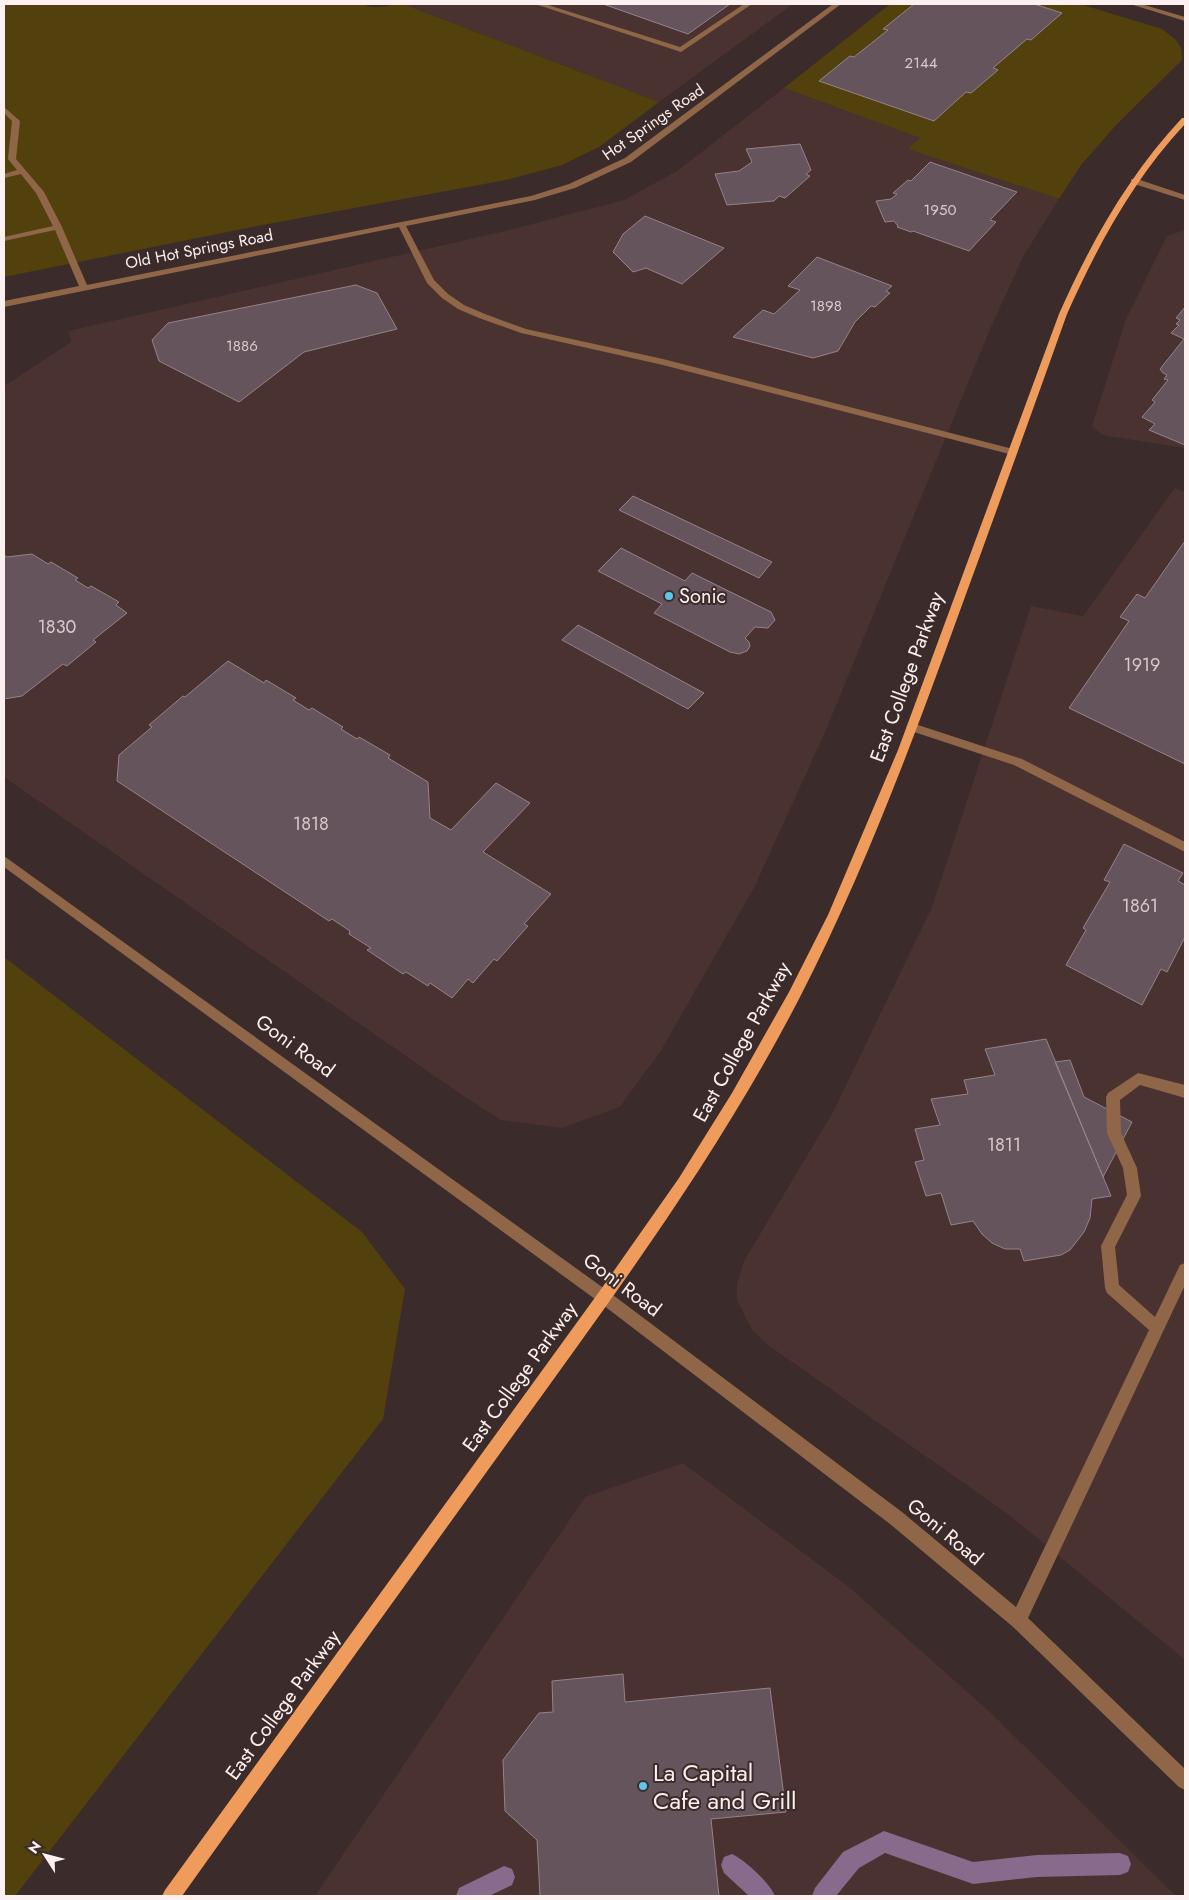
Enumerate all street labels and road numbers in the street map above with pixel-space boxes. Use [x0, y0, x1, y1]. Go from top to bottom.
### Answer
street label: Hot Springs Road [597, 78, 709, 166]
street label: Old Hot Springs Road [123, 223, 275, 275]
street label: East College Parkway [863, 588, 951, 766]
street label: East College Parkway [686, 956, 798, 1127]
street label: Goni Road [250, 1007, 340, 1085]
street label: Goni Road [577, 1246, 667, 1324]
street label: East College Parkway [456, 1296, 584, 1458]
street label: Goni Road [901, 1492, 989, 1572]
street label: East College Parkway [219, 1624, 347, 1786]

